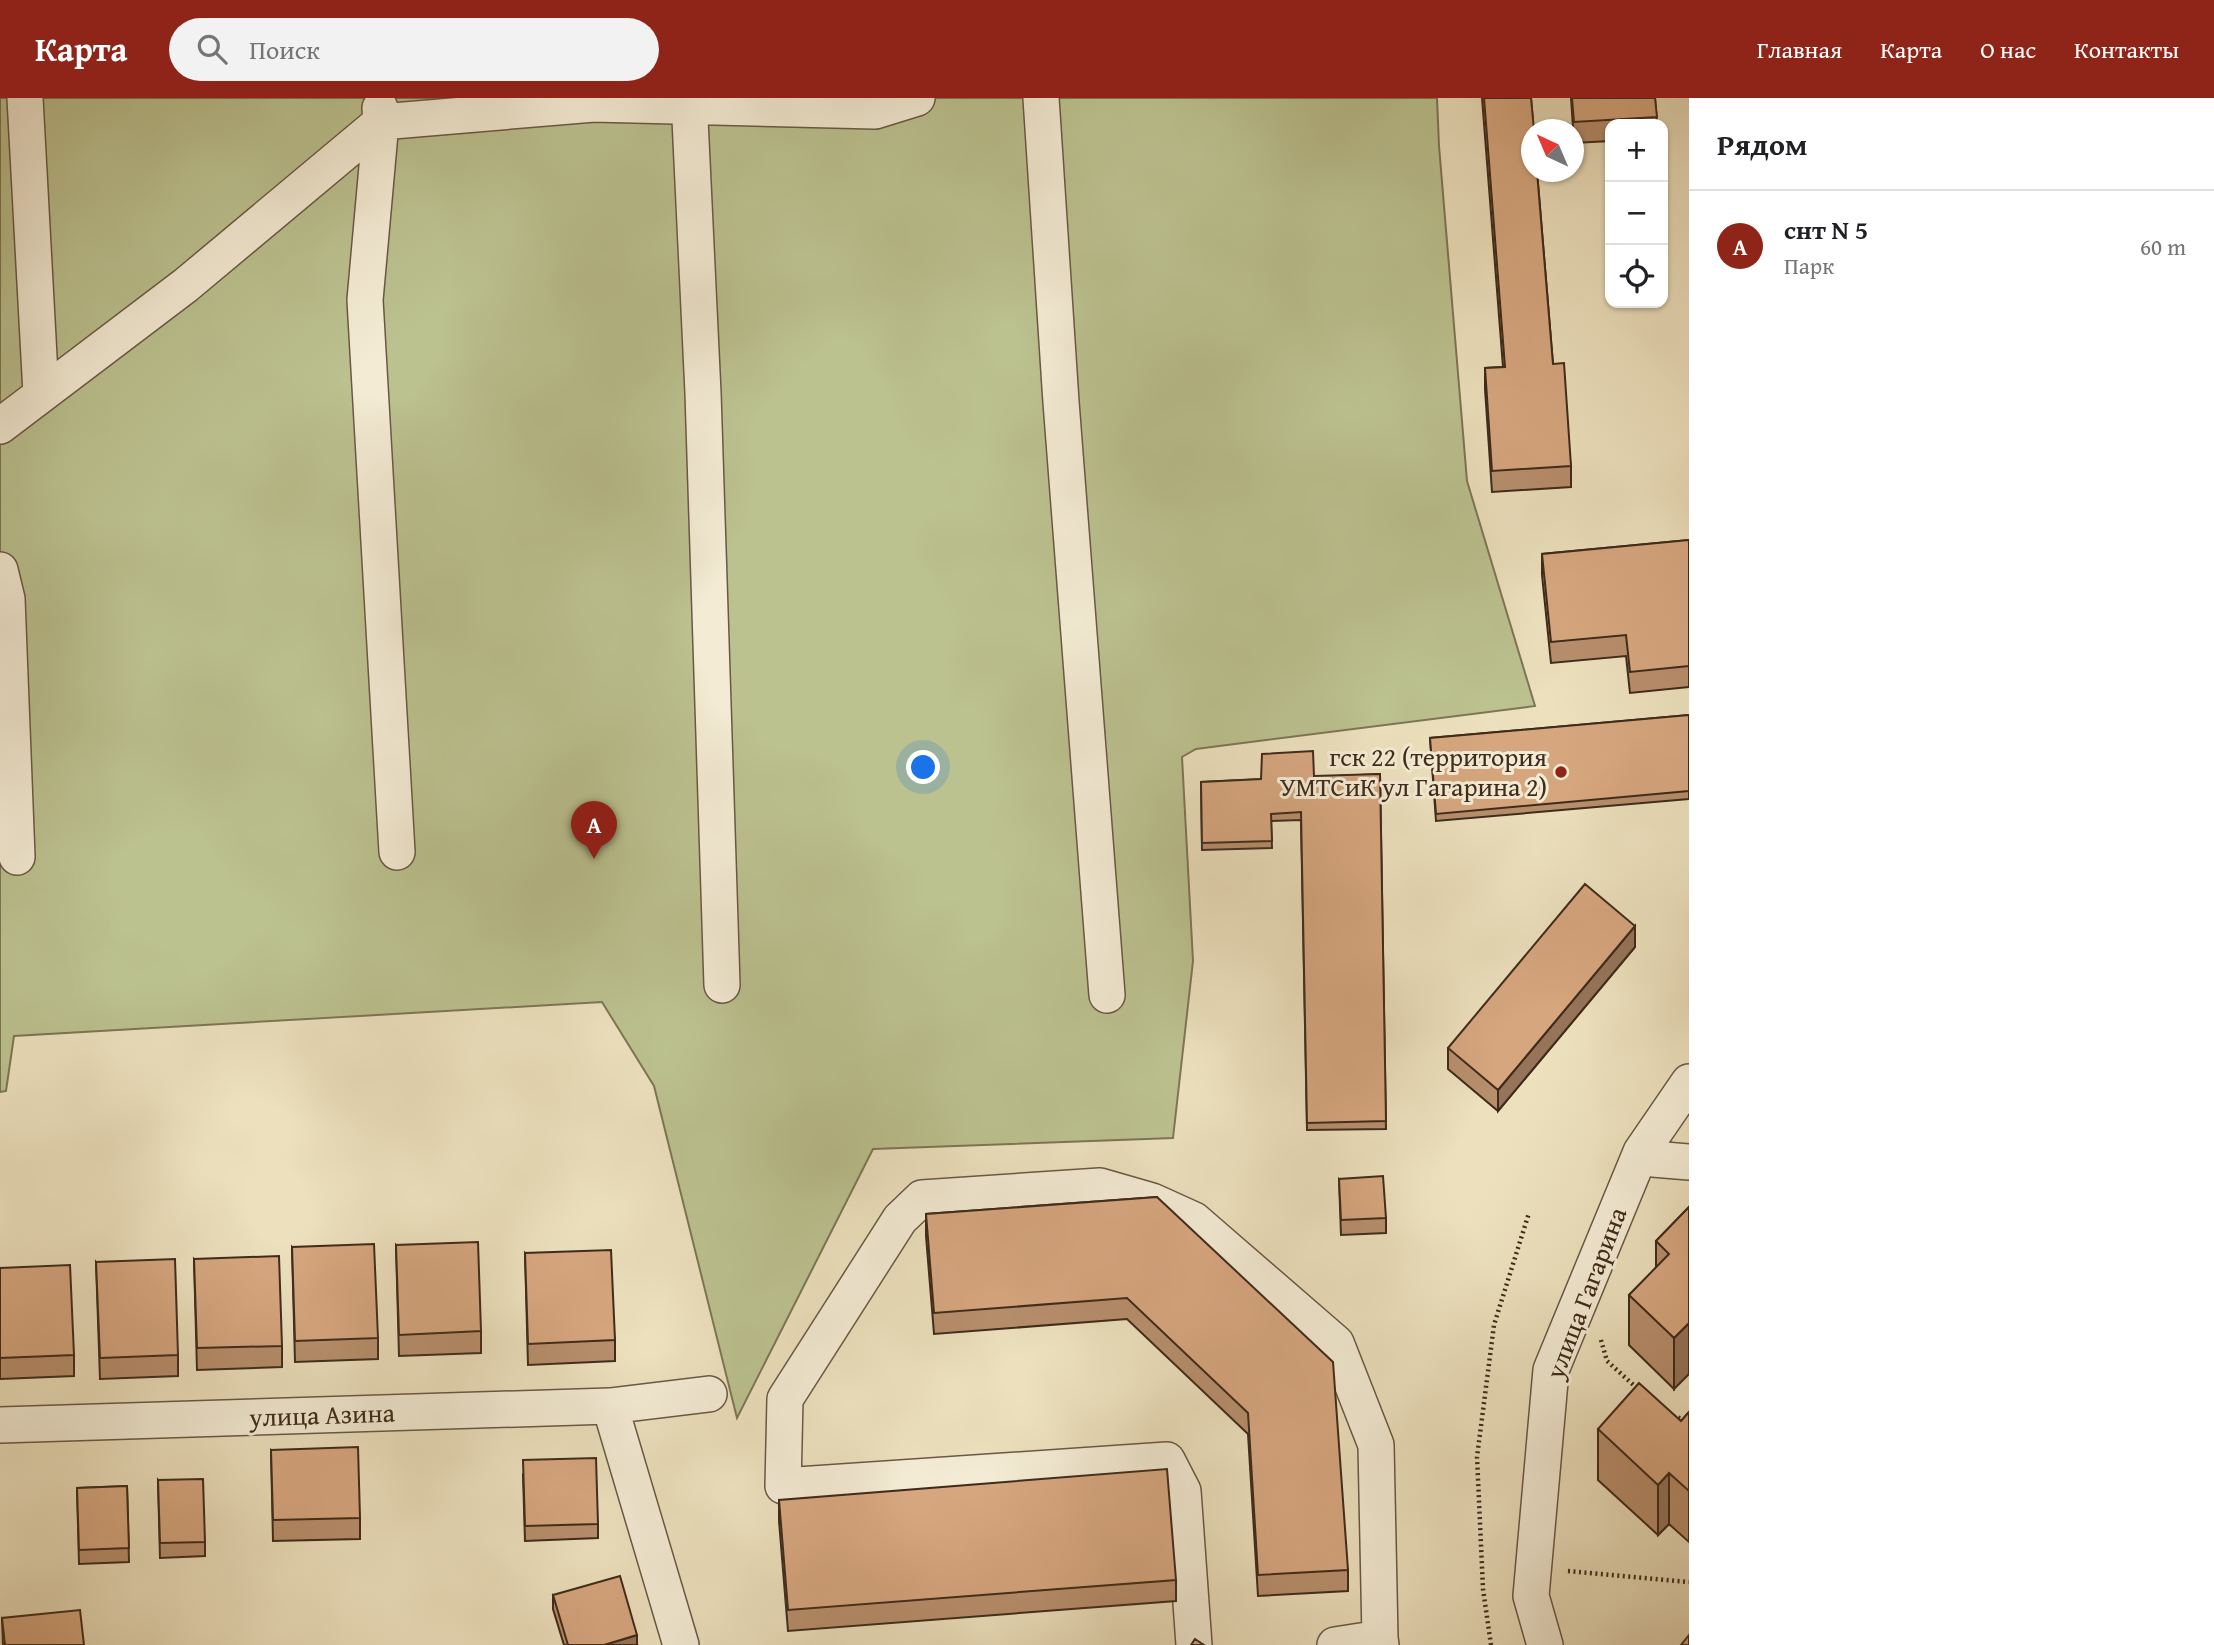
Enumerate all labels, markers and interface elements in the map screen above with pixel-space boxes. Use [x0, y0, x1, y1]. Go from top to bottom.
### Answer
search box [169, 18, 659, 81]
text: Карта [35, 25, 127, 73]
icon: search [193, 30, 231, 68]
text: Поиск [249, 30, 320, 69]
text: Главная [1757, 32, 1842, 67]
text: Карта [1880, 32, 1942, 67]
text: О нас [1980, 32, 2036, 67]
text: Контакты [2074, 32, 2179, 67]
north arrow [1521, 119, 1584, 182]
map controls [1605, 119, 1668, 308]
button: + [1605, 119, 1668, 182]
text: Рядом [1717, 122, 1808, 166]
button: − [1605, 182, 1668, 245]
text: снт N 5 [1784, 210, 1868, 249]
text: A [1733, 230, 1747, 263]
text: 60 m [2140, 230, 2186, 263]
button: locate [1605, 245, 1668, 308]
text: Парк [1784, 249, 1834, 282]
place label: гск 22 (территория УМТСиК ул Гагарина 2) [1280, 737, 1547, 806]
your location [906, 750, 940, 784]
marker: гск 22 (территория УМТСиК ул Гагарина 2) [1553, 764, 1569, 780]
pin: A [571, 801, 617, 859]
street label: улица Гагарина [1534, 1201, 1636, 1385]
street label: улица Азина [247, 1392, 396, 1437]

